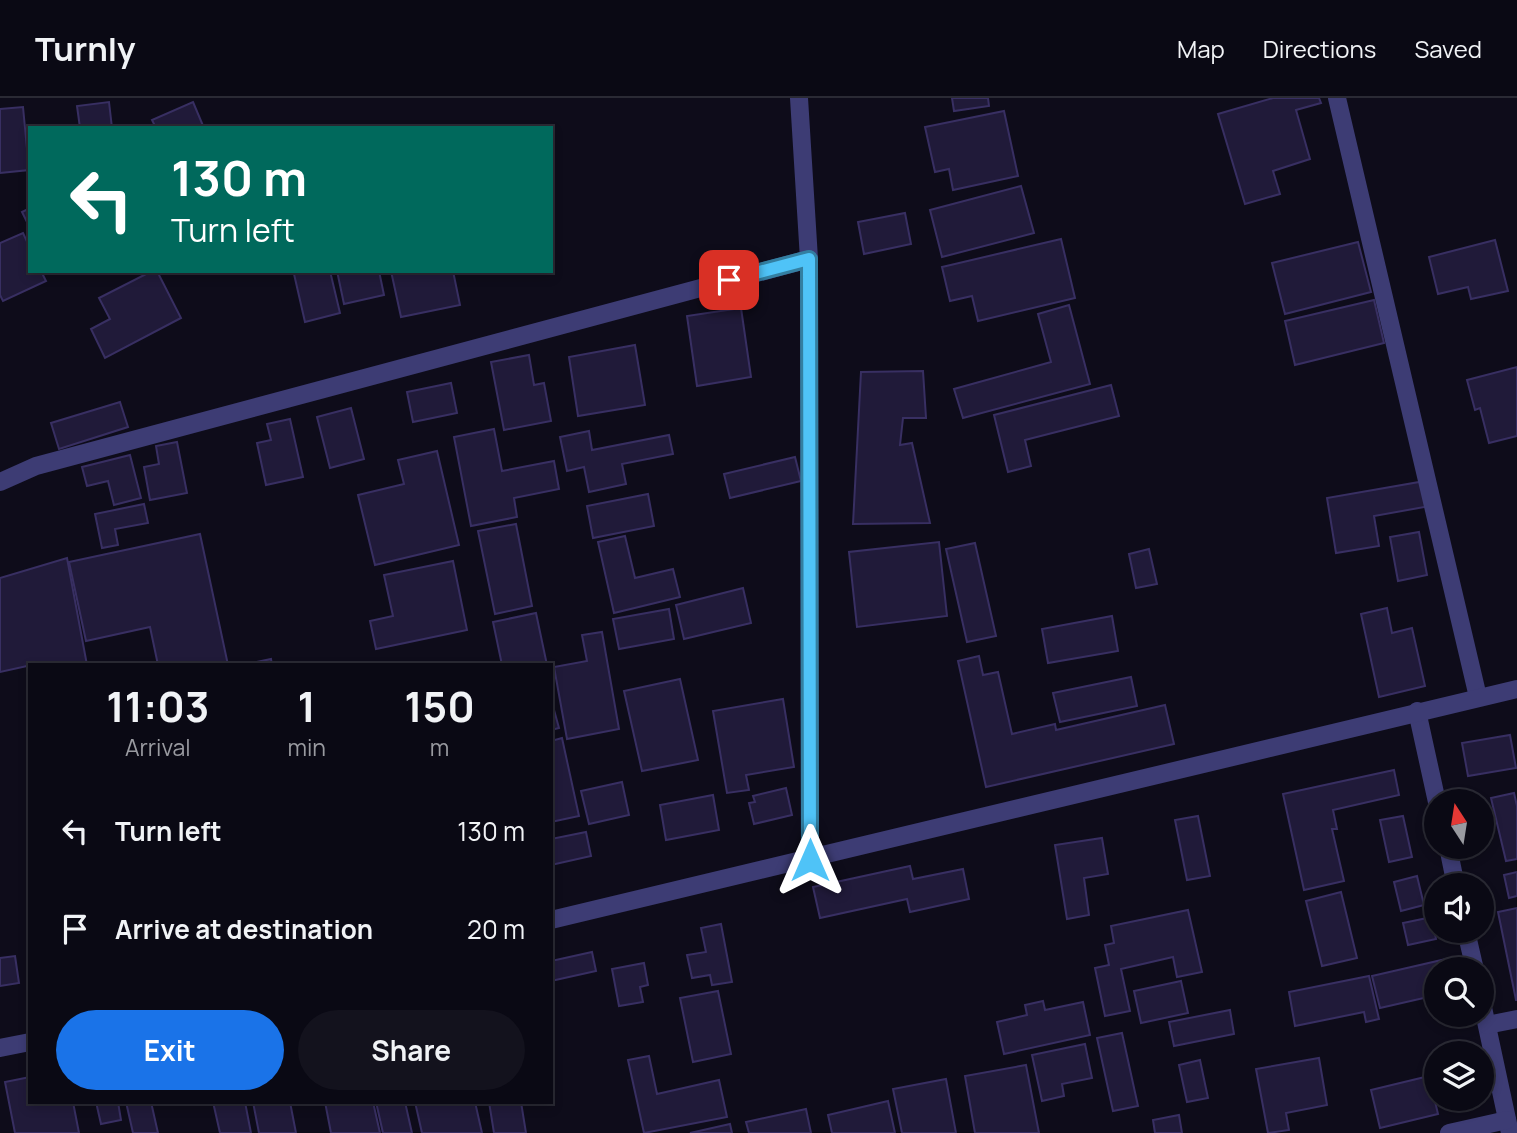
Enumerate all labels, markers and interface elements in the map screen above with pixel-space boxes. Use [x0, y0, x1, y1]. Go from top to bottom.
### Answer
text: Turnly [35, 26, 136, 71]
text: Map [1177, 32, 1225, 65]
text: Directions [1263, 32, 1376, 65]
text: Saved [1414, 32, 1482, 65]
text: 130 m [171, 144, 307, 211]
icon: left [56, 154, 147, 245]
text: Turn left [171, 208, 295, 252]
pin [699, 250, 759, 310]
icon: arrive [710, 261, 748, 299]
text: 11:03 [106, 677, 209, 735]
text: 1 [298, 677, 316, 735]
text: 150 [404, 677, 475, 735]
text: Arrival [125, 731, 191, 763]
text: min [288, 731, 326, 763]
text: m [430, 731, 449, 763]
north arrow [1424, 789, 1494, 859]
map controls [1424, 789, 1494, 1111]
icon: left [56, 812, 94, 850]
text: Turn left [115, 813, 222, 849]
text: 130 m [457, 813, 525, 849]
position arrow [773, 823, 847, 897]
button: sound [1424, 873, 1494, 943]
icon: arrive [56, 910, 94, 948]
text: Arrive at destination [115, 911, 373, 947]
text: 20 m [467, 911, 525, 947]
button: search [1424, 957, 1494, 1027]
button: Exit [56, 1010, 284, 1090]
button: Share [298, 1010, 525, 1090]
button: layers [1424, 1041, 1494, 1111]

